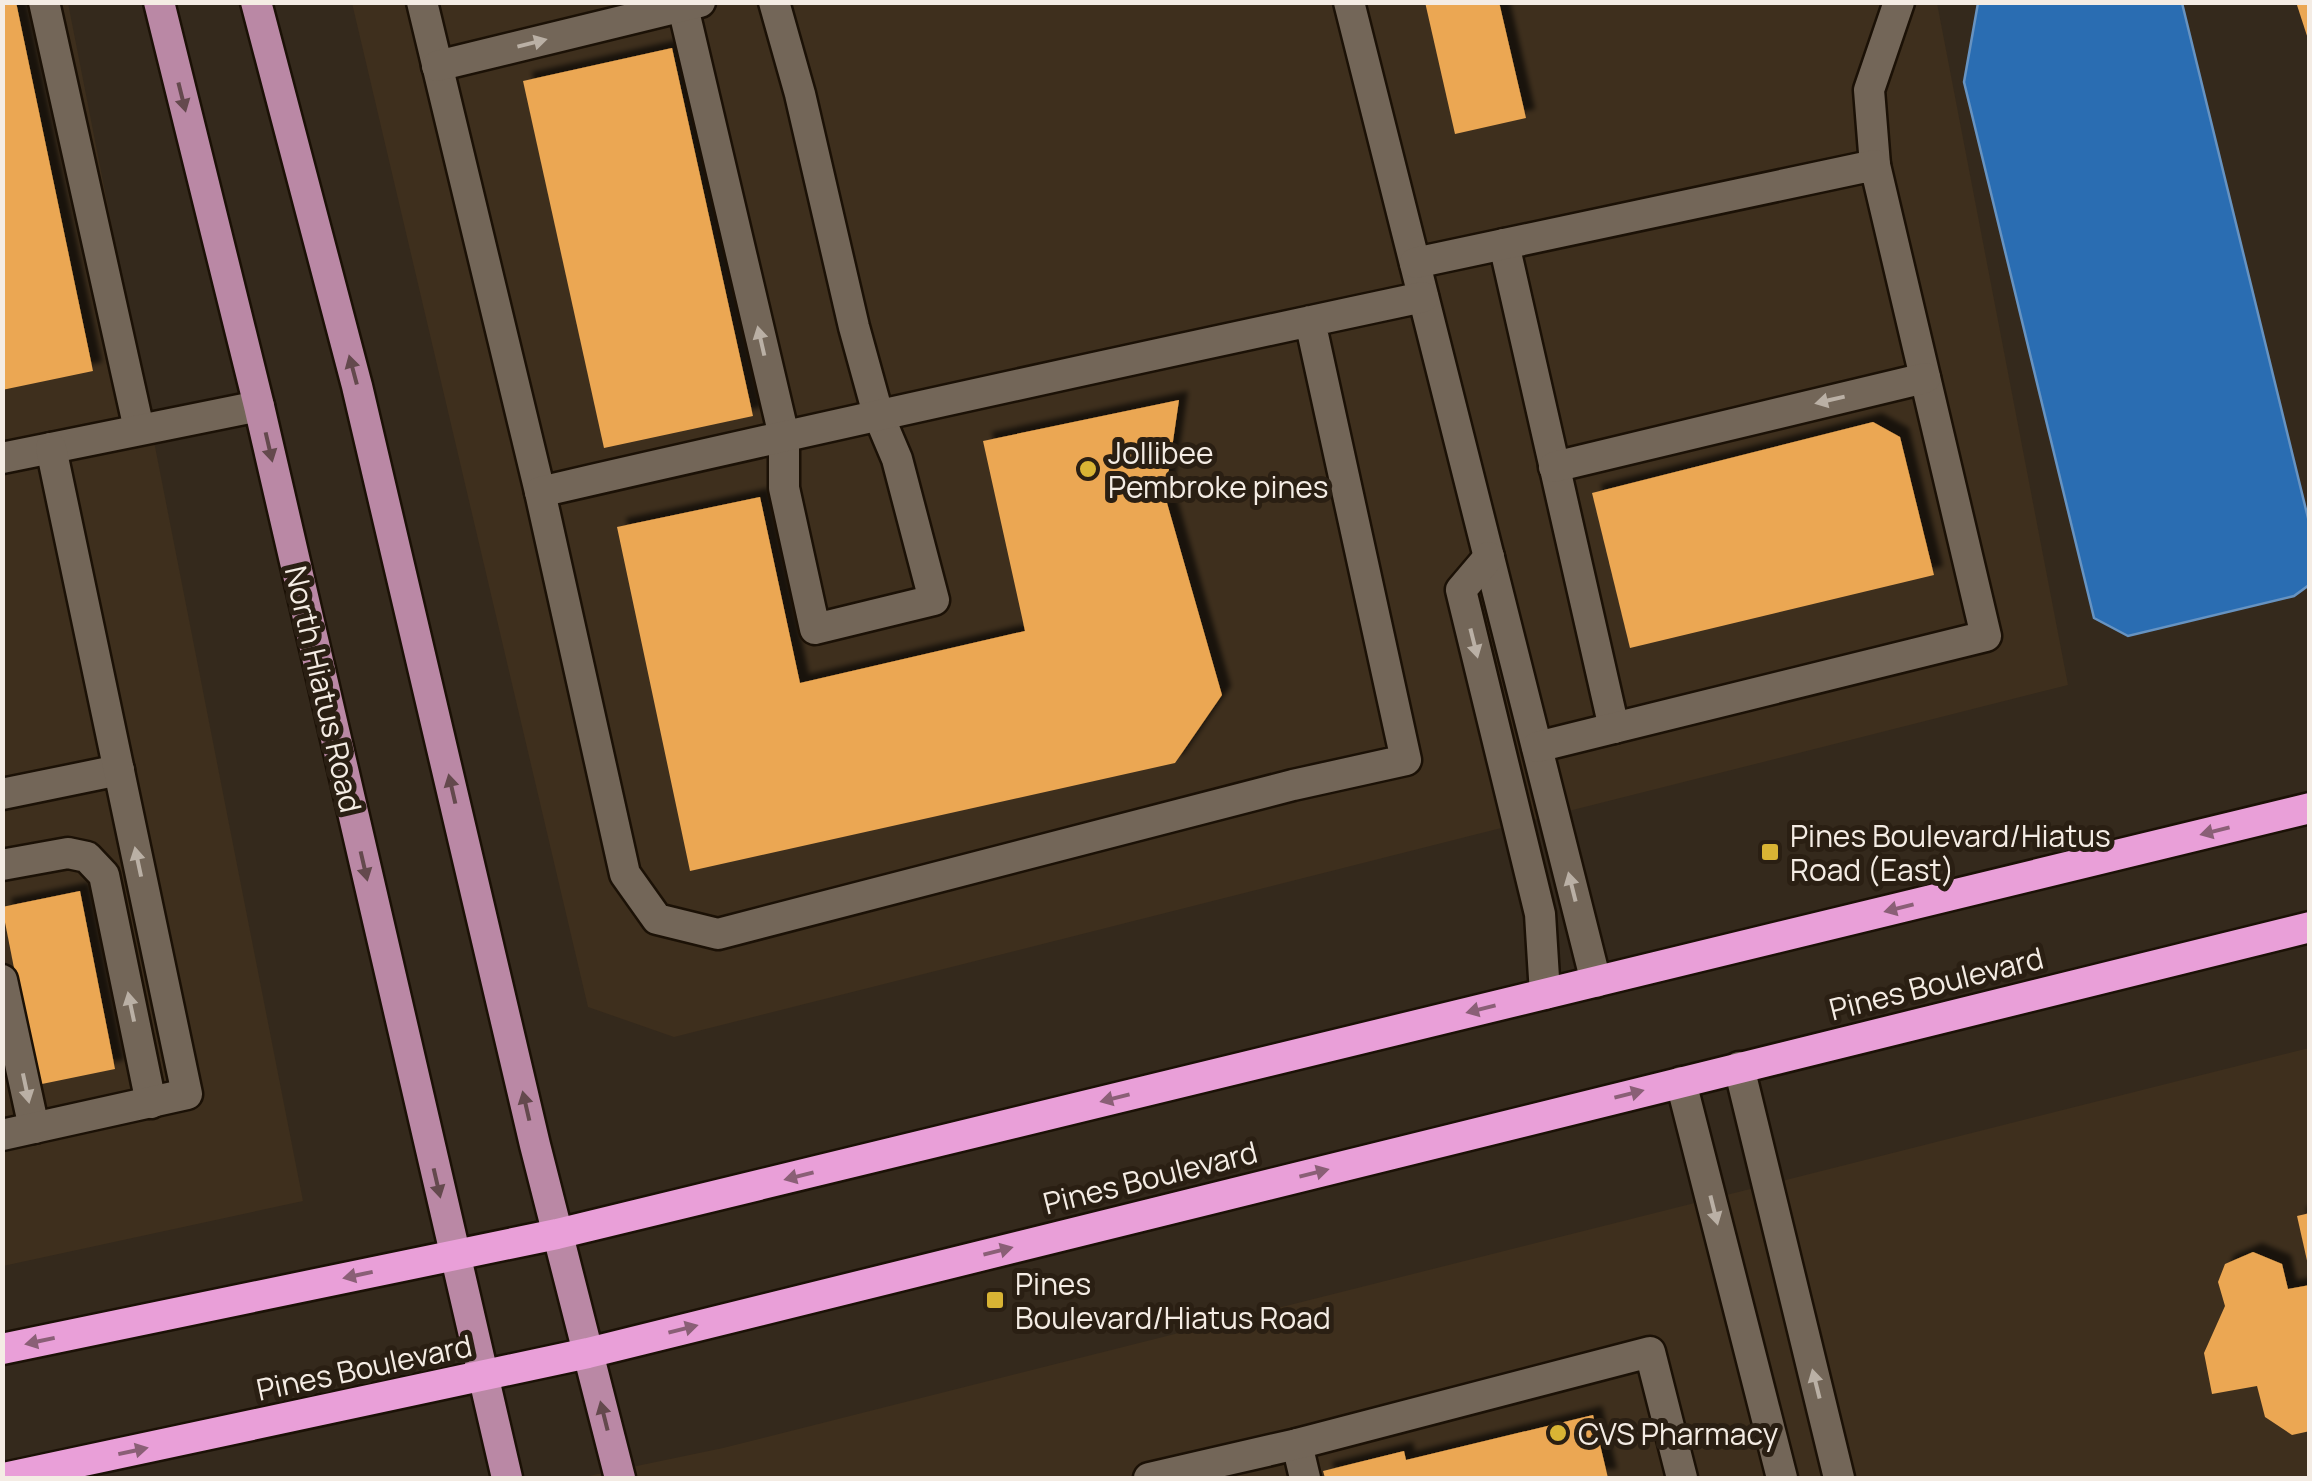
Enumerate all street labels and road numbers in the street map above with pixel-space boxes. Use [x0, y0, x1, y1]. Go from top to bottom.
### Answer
street label: North Hiatus Road [276, 562, 372, 816]
street label: Pines Boulevard [1825, 937, 2047, 1029]
street label: Pines Boulevard [1039, 1131, 1261, 1223]
street label: Pines Boulevard [252, 1324, 476, 1410]

